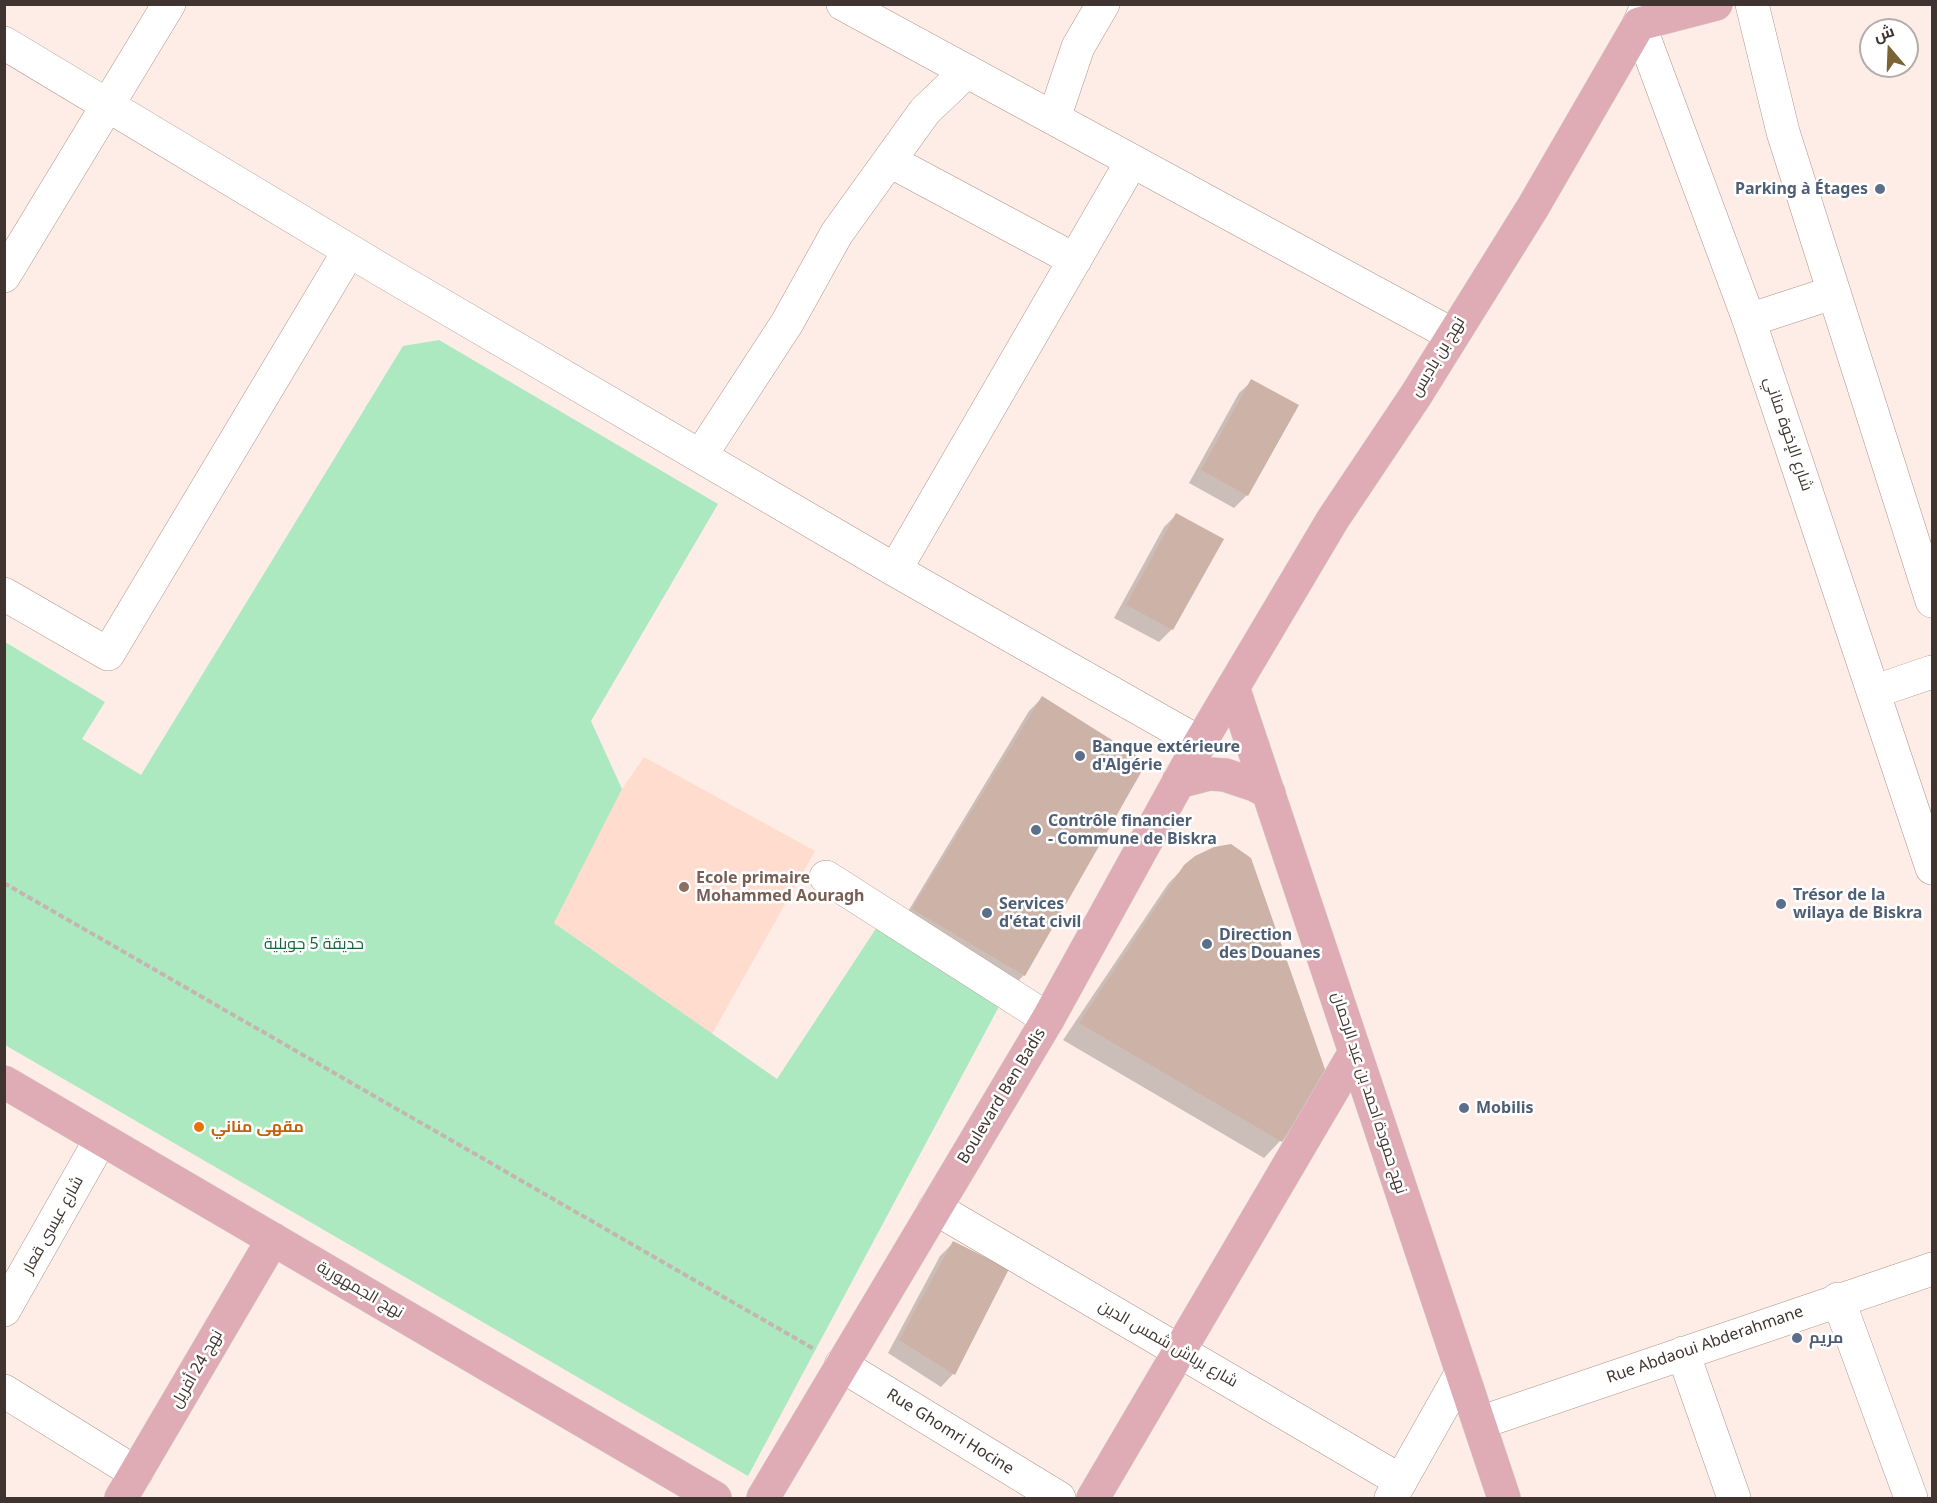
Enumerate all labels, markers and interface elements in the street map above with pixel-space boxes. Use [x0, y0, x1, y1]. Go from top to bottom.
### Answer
north arrow [1859, 18, 1919, 78]
text: ش [1871, 19, 1897, 47]
place label: Parking à Étages [1735, 179, 1868, 199]
marker: Parking à Étages [1873, 182, 1887, 196]
street label: نهج بن باديس [1407, 314, 1469, 400]
street label: شارع الإخوة مناني [1759, 374, 1817, 494]
place label: Banque extérieure d'Algérie [1092, 737, 1240, 775]
marker: Banque extérieure d'Algérie [1073, 749, 1087, 763]
place label: Contrôle financier - Commune de Biskra [1048, 811, 1217, 849]
marker: Contrôle financier - Commune de Biskra [1029, 823, 1043, 837]
place label: Ecole primaire Mohammed Aouragh [696, 868, 864, 906]
marker: Ecole primaire Mohammed Aouragh [677, 880, 691, 894]
place label: Trésor de la wilaya de Biskra [1793, 885, 1922, 923]
place label: Services d'état civil [999, 894, 1081, 932]
marker: Trésor de la wilaya de Biskra [1774, 897, 1788, 911]
marker: Services d'état civil [980, 906, 994, 920]
place label: Direction des Douanes [1219, 925, 1321, 963]
park label: حديقة 5 جويلية [264, 934, 364, 954]
marker: Direction des Douanes [1200, 937, 1214, 951]
street label: نهج حمودة احمد بن عبد الرحمان [1327, 990, 1411, 1196]
street label: Boulevard Ben Badis [954, 1025, 1050, 1167]
place label: Mobilis [1476, 1098, 1534, 1118]
marker: Mobilis [1457, 1101, 1471, 1115]
place label: مقهى مناني [211, 1117, 304, 1137]
marker: مقهى مناني [192, 1120, 206, 1134]
street label: شارع عيسى قعار [18, 1173, 88, 1277]
street label: نهج الجمهورية [313, 1257, 407, 1323]
street label: شارع برباش شمس الدين [1095, 1296, 1241, 1392]
street label: Rue Abdaoui Abderahmane [1604, 1302, 1806, 1388]
street label: نهج 24 أفريل [167, 1327, 227, 1411]
place label: مريم [1809, 1328, 1843, 1348]
marker: مريم [1790, 1331, 1804, 1345]
street label: Rue Ghomri Hocine [883, 1385, 1017, 1479]

